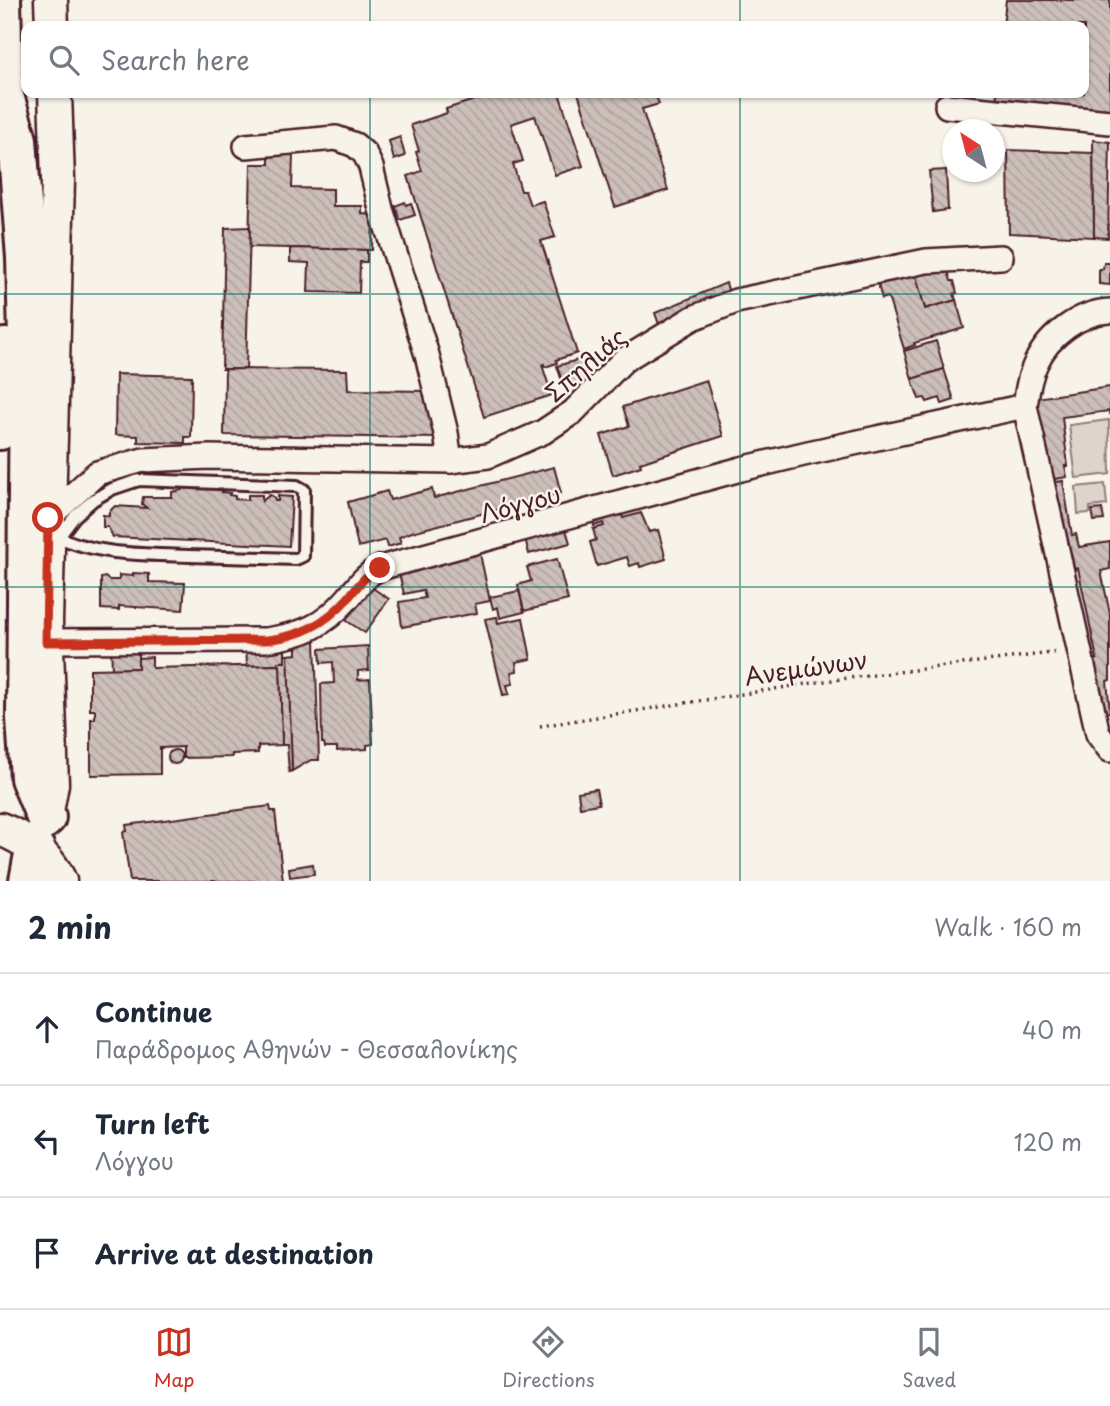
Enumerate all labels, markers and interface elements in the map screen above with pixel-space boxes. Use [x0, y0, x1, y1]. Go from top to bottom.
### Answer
search box [21, 21, 1089, 98]
text: Search here [101, 40, 250, 79]
icon: search [45, 41, 83, 79]
north arrow [942, 119, 1005, 182]
street label: Σπηλιάς [536, 318, 634, 410]
street label: Λόγγου [476, 475, 564, 531]
route start [32, 502, 63, 533]
route end [364, 552, 395, 583]
street label: Ανεμώνων [742, 641, 870, 693]
text: 2 min [28, 904, 112, 949]
text: Walk · 160 m [934, 909, 1082, 944]
text: Continue [95, 992, 212, 1031]
icon: ahead [28, 1010, 66, 1048]
text: 40 m [1022, 1012, 1082, 1047]
text: Παράδρομος Αθηνών - Θεσσαλονίκης [95, 1031, 518, 1066]
text: Turn left [95, 1104, 210, 1143]
icon: left [28, 1122, 66, 1160]
text: 120 m [1014, 1124, 1082, 1159]
text: Λόγγου [95, 1143, 174, 1178]
icon: arrive [28, 1234, 66, 1272]
text: Arrive at destination [95, 1234, 374, 1273]
tab: Map [154, 1323, 194, 1393]
tab: Directions [502, 1323, 595, 1393]
tab: Saved [902, 1323, 956, 1393]

